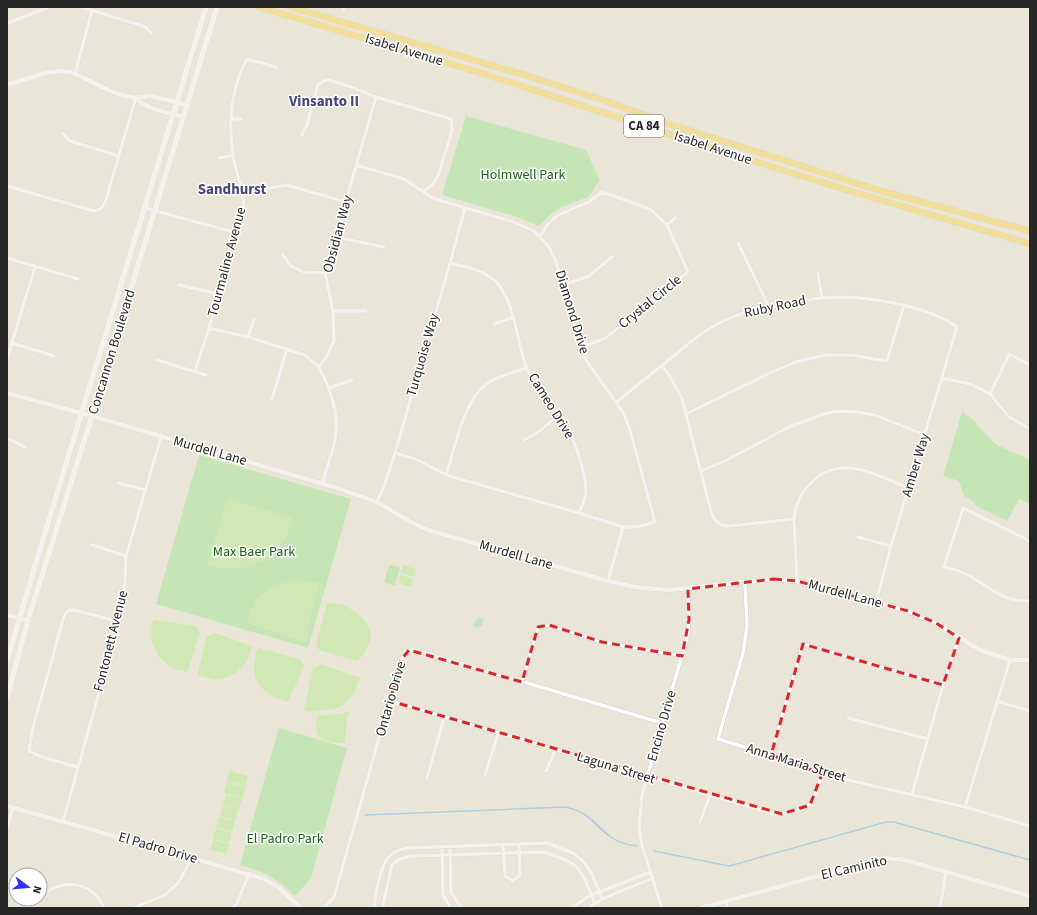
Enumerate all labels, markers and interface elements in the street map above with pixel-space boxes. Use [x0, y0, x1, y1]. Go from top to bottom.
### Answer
street label: Isabel Avenue [362, 29, 446, 71]
district label: Vinsanto II [288, 91, 359, 112]
road number: CA 84 [624, 115, 664, 137]
street label: Isabel Avenue [671, 126, 755, 170]
park label: Holmwell Park [481, 165, 566, 185]
district label: Sandhurst [198, 179, 266, 200]
street label: Obsidian Way [318, 193, 358, 275]
street label: Tourmaline Avenue [203, 205, 251, 319]
street label: Diamond Drive [550, 268, 594, 357]
street label: Crystal Circle [614, 270, 686, 334]
street label: Concannon Boulevard [83, 287, 141, 417]
street label: Ruby Road [742, 291, 808, 323]
street label: Turquoise Way [402, 311, 445, 399]
street label: Cameo Drive [523, 369, 579, 443]
street label: Amber Way [897, 430, 935, 499]
street label: Murdell Lane [171, 431, 249, 471]
street label: Murdell Lane [477, 535, 555, 575]
park label: Max Baer Park [213, 542, 295, 562]
street label: Murdell Lane [806, 575, 884, 613]
street label: Fontonett Avenue [89, 588, 133, 694]
street label: Ontario Drive [371, 659, 411, 739]
street label: Encino Drive [642, 688, 682, 764]
street label: Anna Maria Street [744, 738, 849, 788]
street label: Laguna Street [574, 747, 658, 789]
street label: El Padro Drive [116, 827, 200, 869]
park label: El Padro Park [246, 829, 324, 849]
street label: El Caminito [819, 851, 889, 885]
north arrow [8, 867, 48, 907]
text: N [29, 884, 45, 895]

